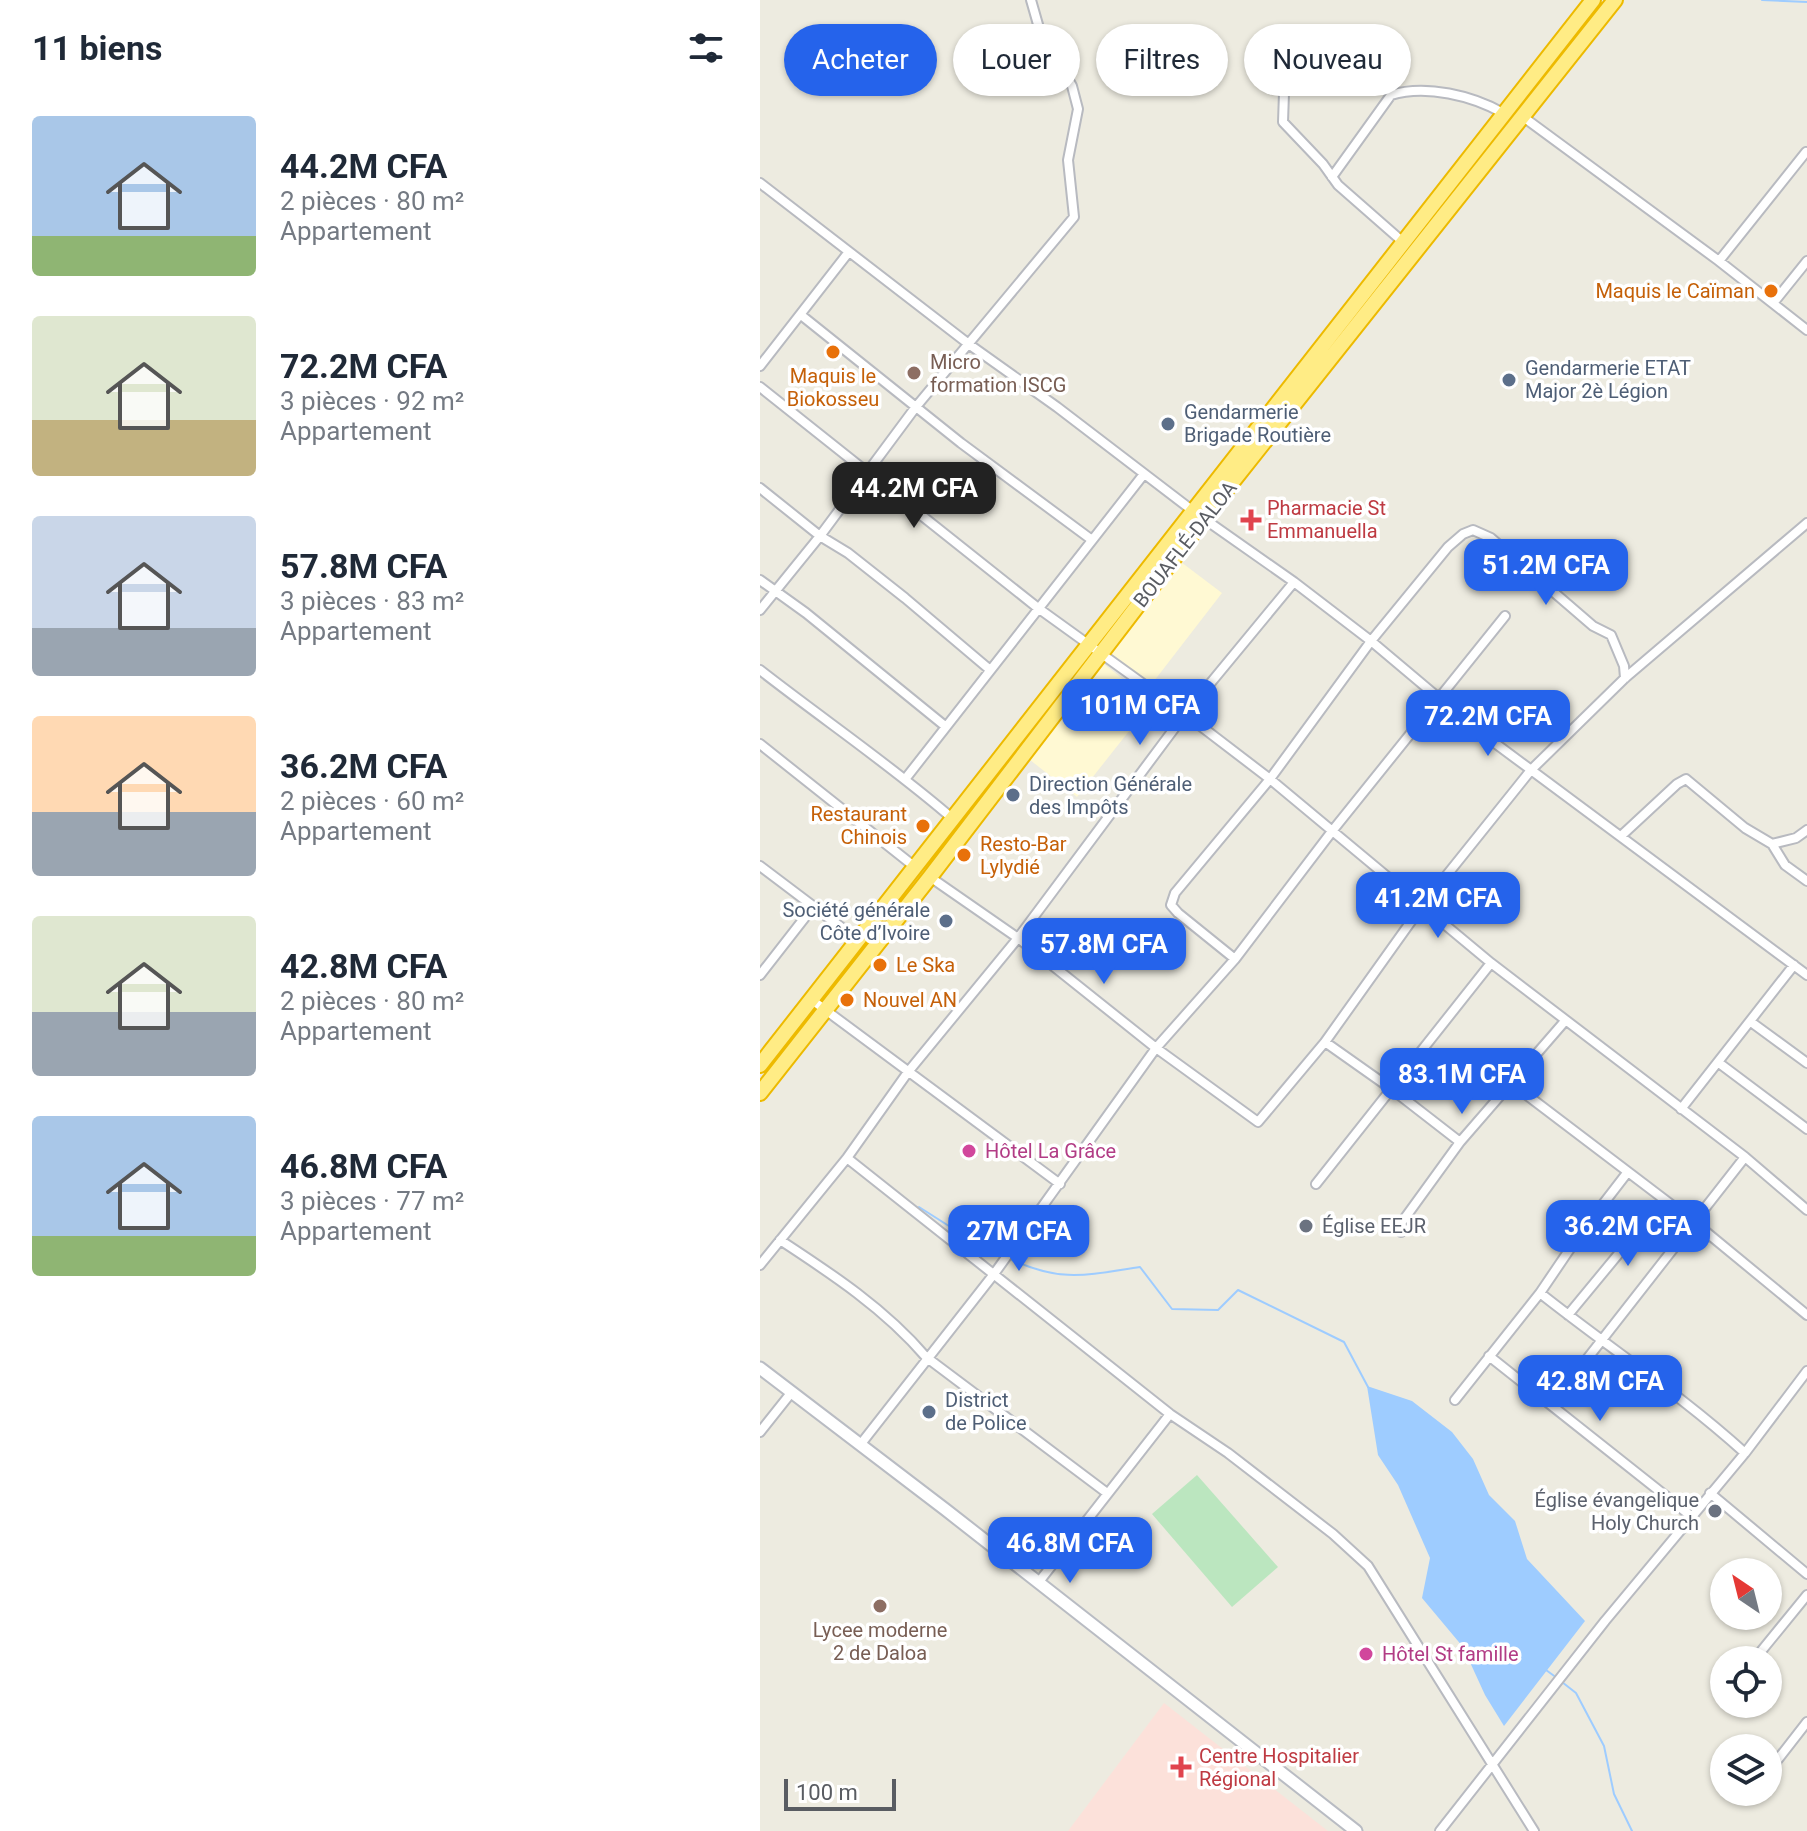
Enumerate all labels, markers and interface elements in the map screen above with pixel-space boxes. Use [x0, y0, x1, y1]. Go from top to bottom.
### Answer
chip: Acheter [784, 24, 937, 96]
chip: Louer [953, 24, 1080, 96]
chip: Filtres [1096, 24, 1228, 96]
chip: Nouveau [1244, 24, 1411, 96]
icon: filters [684, 26, 728, 70]
text: 11 biens [32, 28, 162, 68]
text: 44.2M CFA [280, 146, 447, 186]
icon: home [96, 148, 192, 244]
text: 2 pièces · 80 m² [280, 186, 464, 216]
text: Appartement [280, 216, 432, 246]
place label: Maquis le Caïman [1595, 279, 1755, 303]
marker: Maquis le Caïman [1762, 282, 1780, 300]
marker: Maquis le Biokosseu [824, 343, 842, 361]
text: 72.2M CFA [280, 346, 447, 386]
icon: home [96, 348, 192, 444]
place label: Micro formation ISCG [930, 350, 1066, 397]
place label: Gendarmerie ETAT Major 2è Légion [1525, 356, 1691, 403]
place label: Maquis le Biokosseu [787, 364, 879, 411]
marker: Micro formation ISCG [905, 364, 923, 382]
marker: Gendarmerie ETAT Major 2è Légion [1500, 371, 1518, 389]
text: 3 pièces · 92 m² [280, 386, 464, 416]
place label: Gendarmerie Brigade Routière [1184, 400, 1331, 447]
marker: Gendarmerie Brigade Routière [1159, 415, 1177, 433]
text: Appartement [280, 416, 432, 446]
pin: 44.2M CFA [822, 462, 1006, 530]
text: 44.2M CFA [850, 473, 978, 503]
street label: BOUAFLÉ-DALOA [1128, 476, 1242, 612]
place label: Pharmacie St Emmanuella [1267, 496, 1386, 543]
marker: Pharmacie St Emmanuella [1242, 511, 1260, 529]
pin: 51.2M CFA [1454, 539, 1638, 607]
text: 57.8M CFA [280, 546, 447, 586]
icon: home [96, 548, 192, 644]
text: 51.2M CFA [1482, 550, 1610, 580]
text: 3 pièces · 83 m² [280, 586, 464, 616]
text: Appartement [280, 616, 432, 646]
pin: 101M CFA [1057, 679, 1223, 747]
text: 101M CFA [1080, 690, 1200, 720]
pin: 72.2M CFA [1396, 690, 1580, 758]
text: 72.2M CFA [1424, 701, 1552, 731]
text: 36.2M CFA [280, 746, 447, 786]
icon: home [96, 748, 192, 844]
place label: Direction Générale des Impôts [1029, 772, 1192, 819]
text: 2 pièces · 60 m² [280, 786, 464, 816]
marker: Direction Générale des Impôts [1004, 786, 1022, 804]
place label: Restaurant Chinois [810, 802, 907, 849]
text: Appartement [280, 816, 432, 846]
marker: Restaurant Chinois [914, 817, 932, 835]
place label: Resto-Bar Lylydié [980, 832, 1067, 879]
marker: Resto-Bar Lylydié [955, 846, 973, 864]
pin: 41.2M CFA [1346, 872, 1530, 940]
text: 41.2M CFA [1374, 883, 1502, 913]
place label: Société générale Côte d’Ivoire [782, 898, 930, 945]
marker: Société générale Côte d’Ivoire [937, 912, 955, 930]
pin: 57.8M CFA [1012, 918, 1196, 986]
text: 57.8M CFA [1040, 929, 1168, 959]
text: 42.8M CFA [280, 946, 447, 986]
icon: home [96, 948, 192, 1044]
place label: Le Ska [896, 953, 955, 977]
marker: Le Ska [871, 956, 889, 974]
text: 2 pièces · 80 m² [280, 986, 464, 1016]
place label: Nouvel AN [863, 988, 957, 1012]
marker: Nouvel AN [838, 991, 856, 1009]
text: Appartement [280, 1016, 432, 1046]
pin: 83.1M CFA [1370, 1048, 1554, 1116]
text: 83.1M CFA [1398, 1059, 1526, 1089]
place label: Hôtel La Grâce [985, 1139, 1116, 1163]
marker: Hôtel La Grâce [960, 1142, 978, 1160]
text: 46.8M CFA [280, 1146, 447, 1186]
icon: home [96, 1148, 192, 1244]
text: 3 pièces · 77 m² [280, 1186, 464, 1216]
pin: 36.2M CFA [1536, 1200, 1720, 1268]
pin: 27M CFA [945, 1205, 1093, 1273]
text: 36.2M CFA [1564, 1211, 1692, 1241]
place label: Église EEJR [1322, 1214, 1426, 1238]
text: Appartement [280, 1216, 432, 1246]
text: 27M CFA [966, 1216, 1072, 1246]
marker: Église EEJR [1297, 1217, 1315, 1235]
pin: 42.8M CFA [1508, 1355, 1692, 1423]
text: 42.8M CFA [1536, 1366, 1664, 1396]
place label: District de Police [945, 1388, 1027, 1435]
marker: District de Police [920, 1403, 938, 1421]
place label: Église évangelique Holy Church [1534, 1488, 1699, 1535]
marker: Église évangelique Holy Church [1706, 1502, 1724, 1520]
pin: 46.8M CFA [978, 1517, 1162, 1585]
text: 46.8M CFA [1006, 1528, 1134, 1558]
north arrow [1710, 1558, 1782, 1630]
map controls [1710, 1558, 1782, 1806]
marker: Lycee moderne 2 de Daloa [871, 1597, 889, 1615]
place label: Lycee moderne 2 de Daloa [813, 1618, 947, 1665]
place label: Hôtel St famille [1382, 1642, 1519, 1666]
marker: Hôtel St famille [1357, 1645, 1375, 1663]
button: locate [1710, 1646, 1782, 1718]
button: layers [1710, 1734, 1782, 1806]
place label: Centre Hospitalier Régional [1199, 1744, 1359, 1791]
marker: Centre Hospitalier Régional [1170, 1756, 1192, 1778]
scale bar [784, 1775, 896, 1811]
text: 100 m [796, 1780, 858, 1805]

